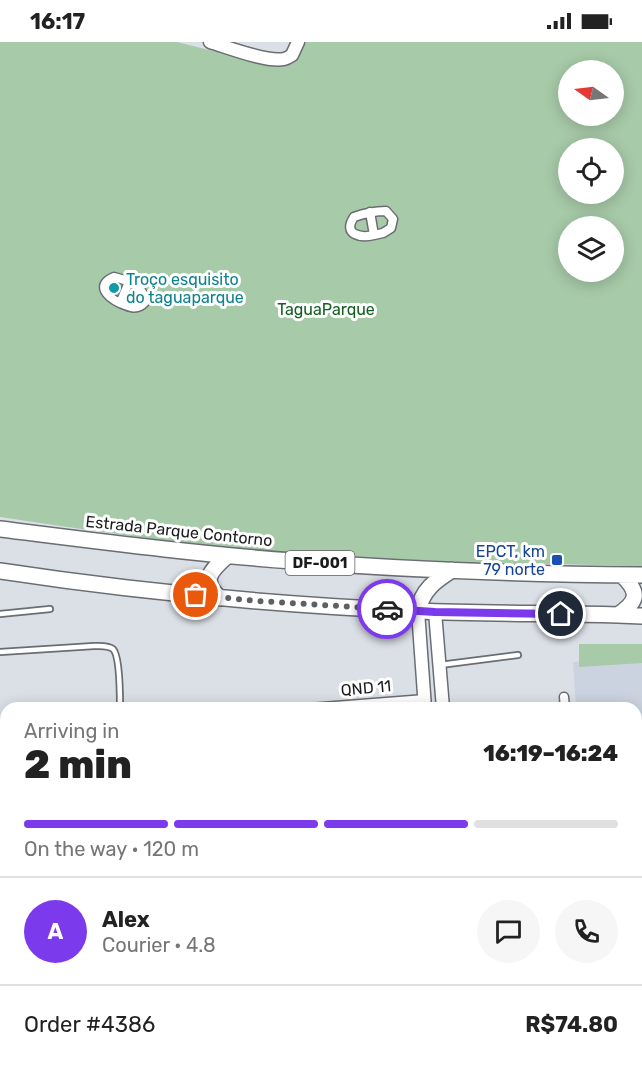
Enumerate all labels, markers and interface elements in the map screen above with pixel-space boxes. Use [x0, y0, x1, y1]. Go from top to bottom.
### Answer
text: 16:17 [30, 8, 85, 35]
north arrow [558, 60, 624, 126]
map controls [558, 60, 624, 282]
button: locate [558, 138, 624, 204]
button: layers [558, 216, 624, 282]
place label: Troço esquisito do taguaparque [126, 270, 244, 307]
marker: Troço esquisito do taguaparque [107, 281, 121, 295]
park label: TaguaParque [277, 300, 375, 319]
street label: Estrada Parque Contorno [85, 512, 273, 550]
place label: EPCT, km 79 norte [476, 542, 545, 579]
road number: DF-001 [286, 551, 354, 575]
marker: EPCT, km 79 norte [550, 553, 564, 567]
pin [170, 569, 221, 620]
icon: bag [179, 578, 212, 611]
courier [357, 579, 417, 639]
pin [535, 588, 586, 639]
icon: car [371, 593, 404, 626]
icon: home [544, 597, 577, 630]
street label: QND 11 [340, 676, 392, 700]
text: Arriving in [24, 719, 119, 743]
text: 16:19–16:24 [483, 740, 618, 767]
text: 2 min [24, 742, 132, 788]
text: On the way · 120 m [24, 837, 199, 861]
button: chat [477, 900, 540, 963]
button: phone [555, 900, 618, 963]
text: Alex [102, 906, 150, 933]
text: A [48, 918, 63, 945]
text: Courier · 4.8 [102, 933, 216, 957]
text: Order #4386 [24, 1011, 155, 1038]
text: R$74.80 [525, 1011, 618, 1038]

